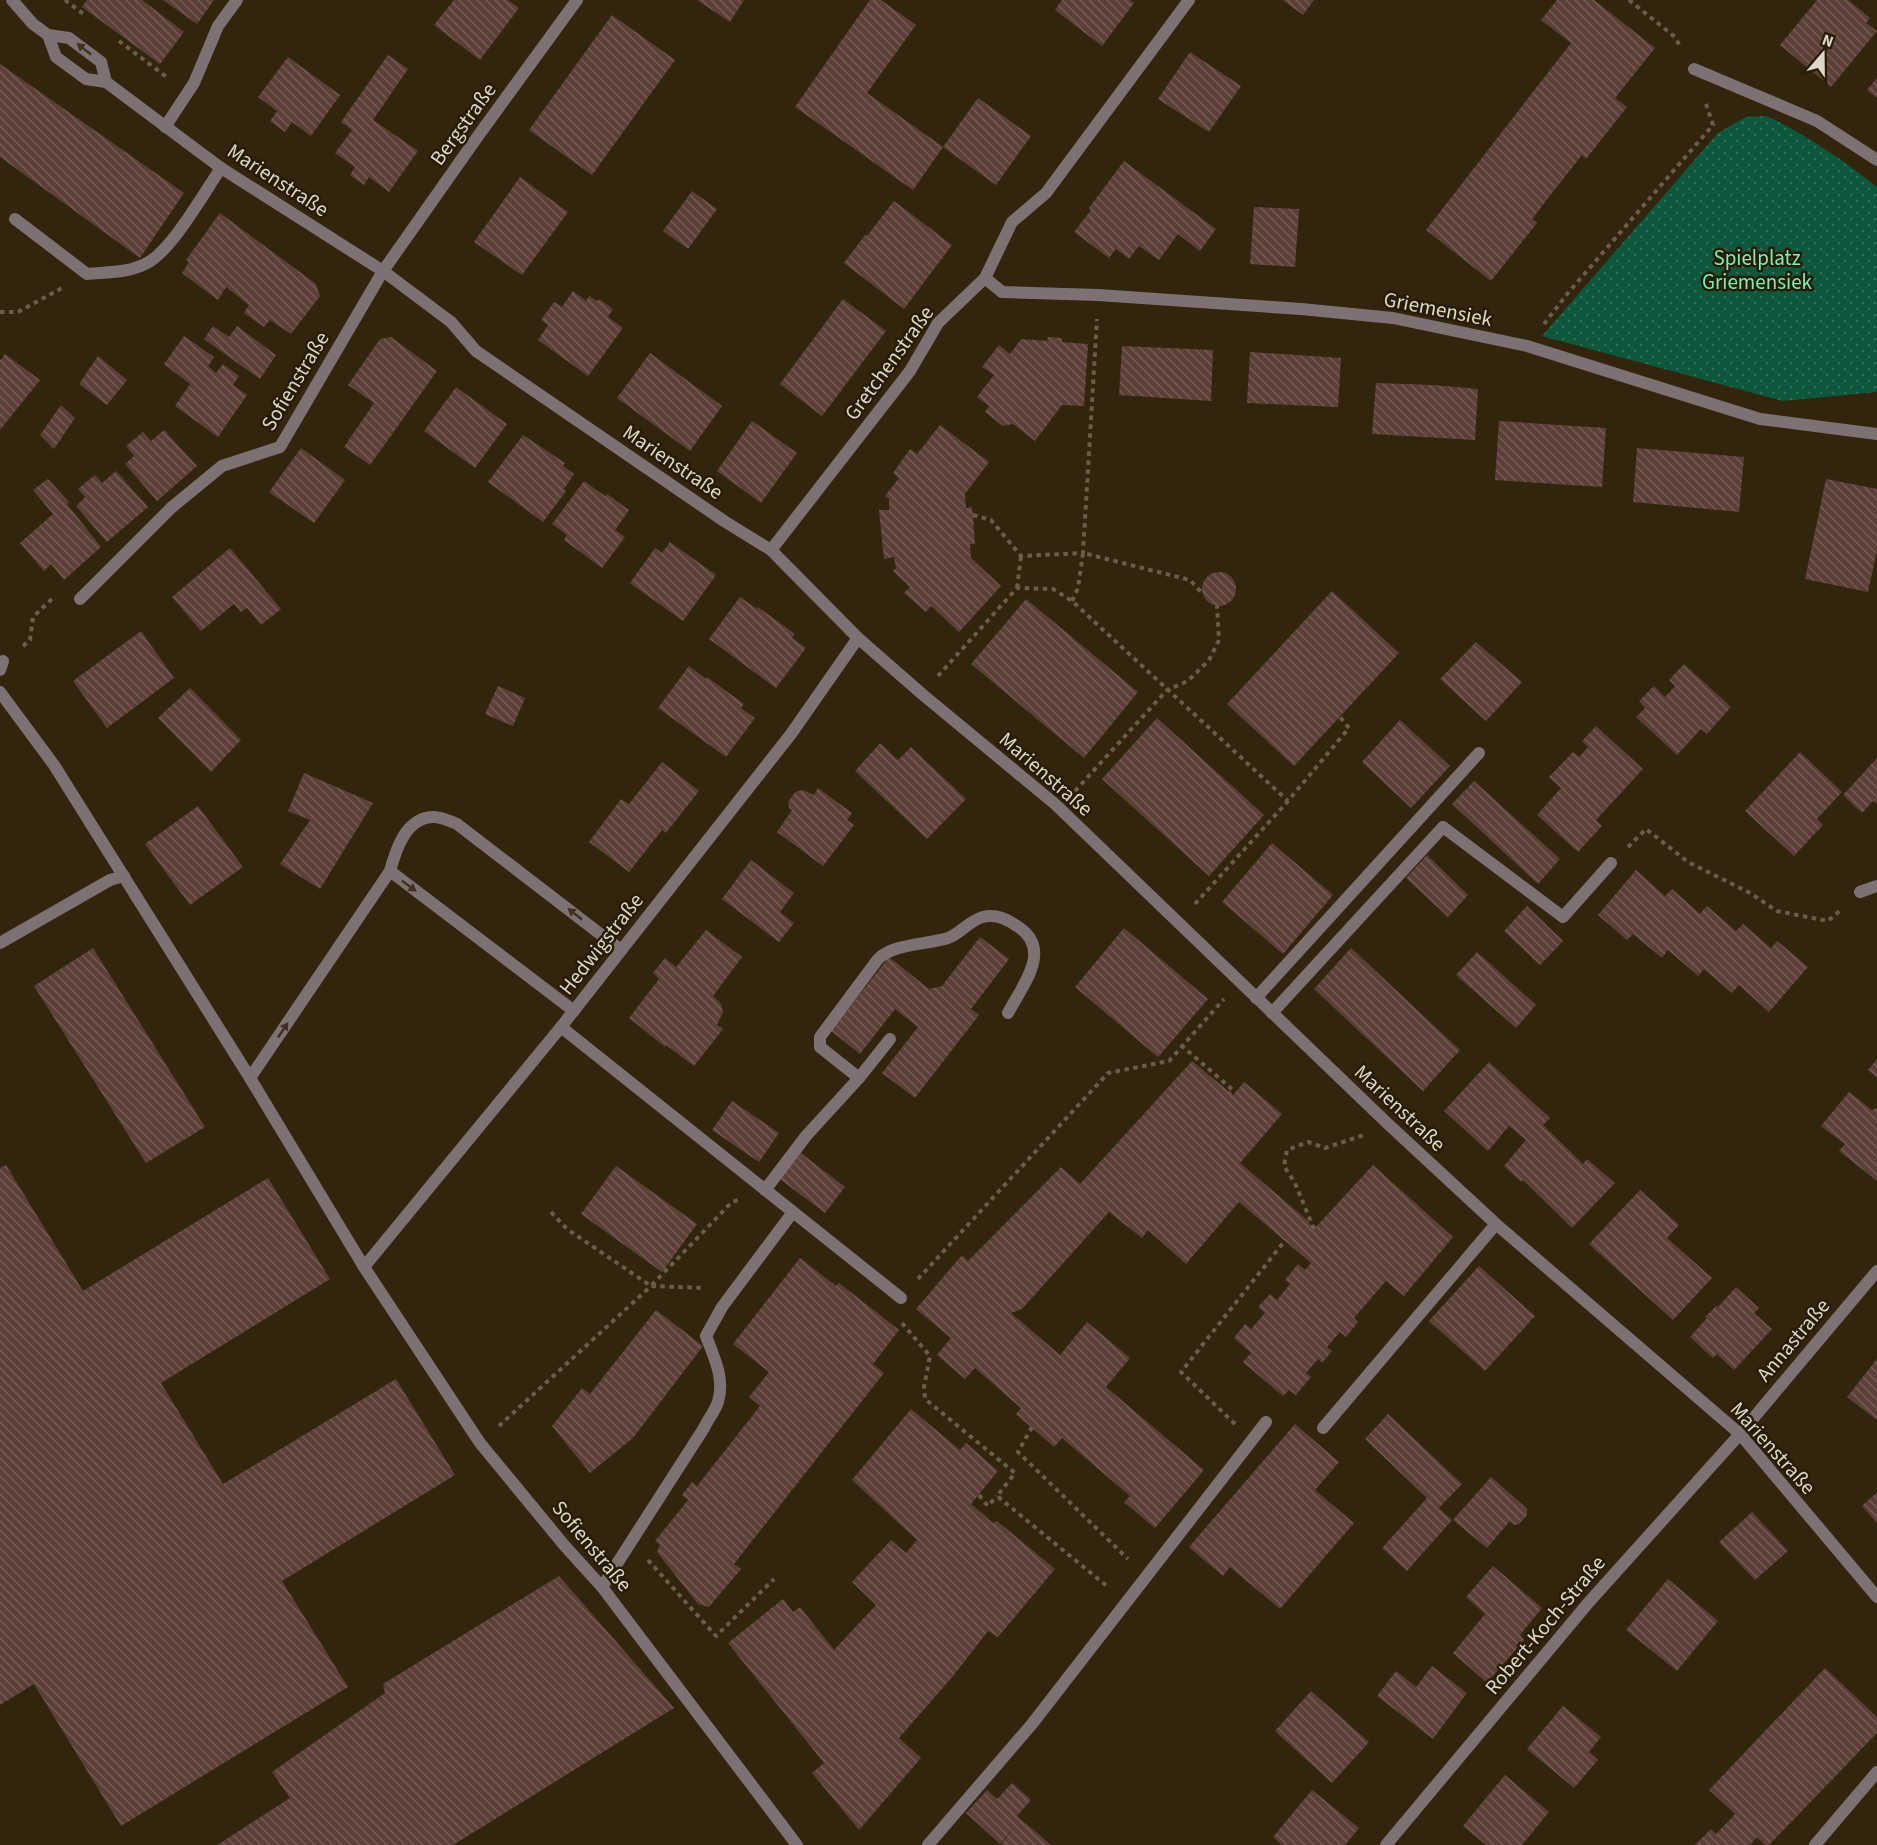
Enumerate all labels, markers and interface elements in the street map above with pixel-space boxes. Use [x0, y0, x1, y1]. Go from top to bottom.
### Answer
north arrow [1793, 24, 1853, 84]
text: N [1819, 29, 1837, 53]
one-way arrow [77, 44, 92, 56]
street label: Bergstraße [423, 76, 503, 172]
street label: Marienstraße [221, 136, 335, 224]
park label: Spielplatz Griemensiek [1702, 243, 1813, 297]
street label: Griemensiek [1381, 284, 1495, 334]
street label: Gretchenstraße [837, 299, 941, 427]
street label: Sofienstraße [254, 326, 336, 436]
street label: Marienstraße [617, 417, 729, 507]
street label: Marienstraße [993, 725, 1099, 823]
one-way arrow [401, 880, 417, 892]
street label: Hedwigstraße [552, 887, 650, 1001]
one-way arrow [567, 909, 582, 921]
one-way arrow [277, 1022, 289, 1038]
street label: Marienstraße [1348, 1058, 1452, 1158]
street label: Annastraße [1749, 1292, 1837, 1388]
street label: Marienstraße [1723, 1395, 1823, 1501]
street label: Sofienstraße [545, 1494, 639, 1598]
street label: Robert-Koch-Straße [1478, 1549, 1612, 1701]

